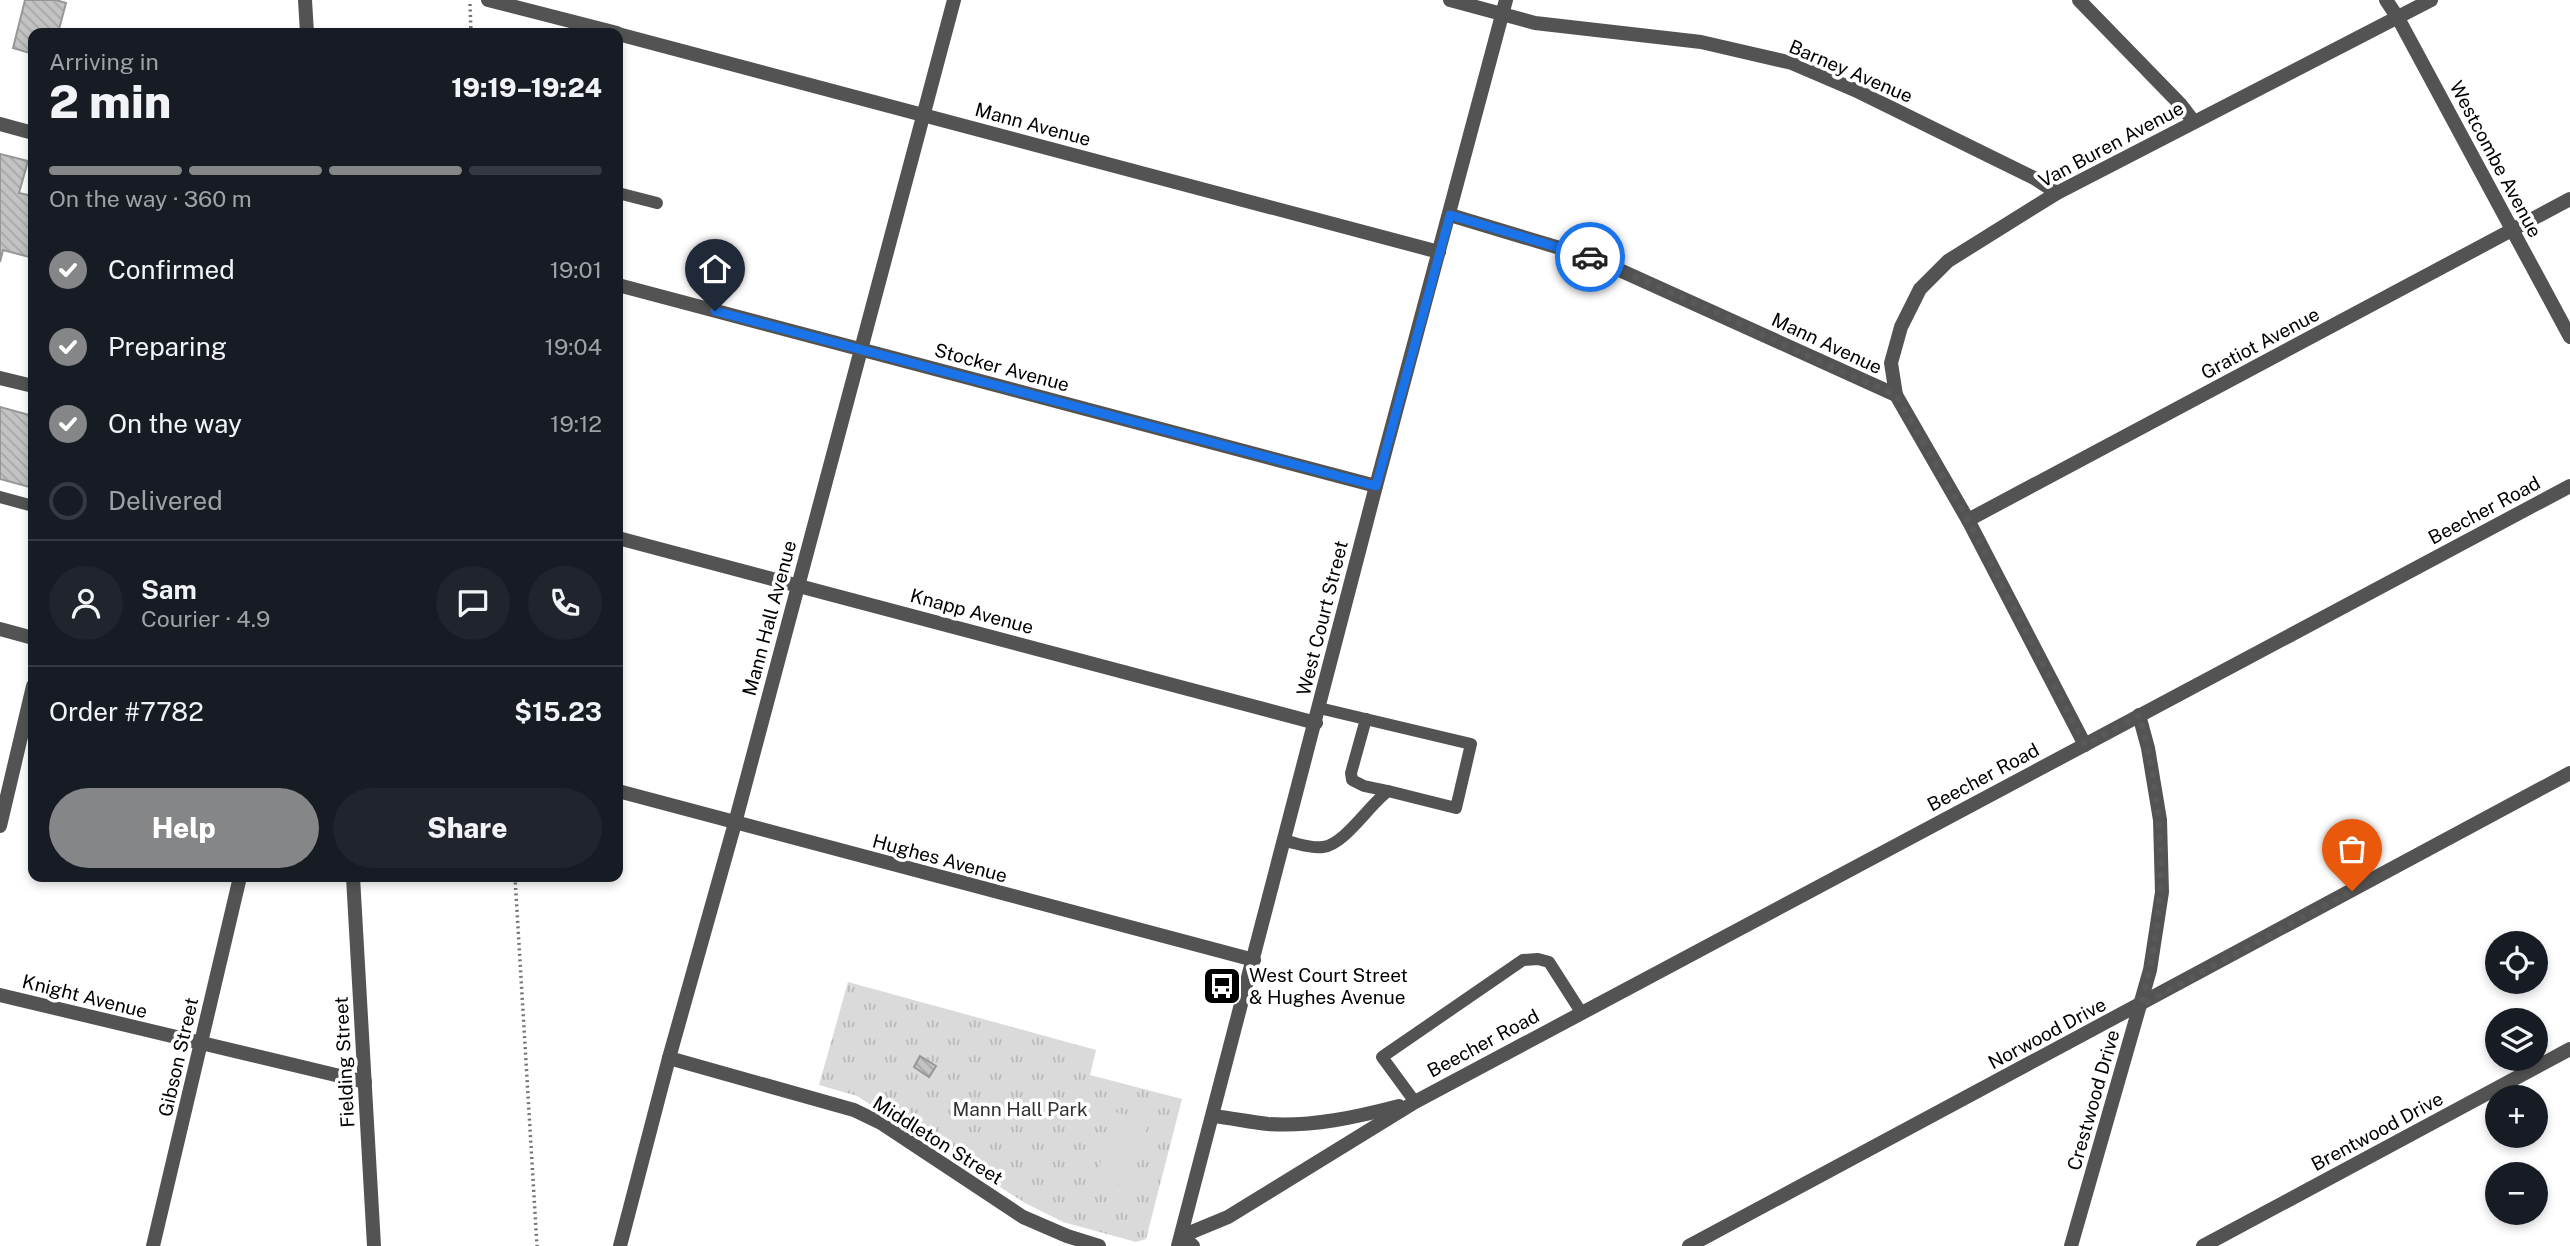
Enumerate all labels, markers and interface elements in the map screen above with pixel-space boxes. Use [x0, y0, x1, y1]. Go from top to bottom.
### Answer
street label: Barney Avenue [1786, 35, 1916, 107]
text: Arriving in [49, 48, 159, 75]
text: 19:19–19:24 [451, 72, 602, 103]
text: 2 min [49, 74, 171, 128]
street label: Westcombe Avenue [2445, 77, 2547, 241]
street label: Van Buren Avenue [2035, 97, 2187, 191]
street label: Mann Avenue [973, 98, 1093, 150]
text: On the way · 360 m [49, 185, 252, 212]
courier [1555, 222, 1625, 292]
icon: car [1571, 238, 1609, 276]
pin [685, 239, 745, 311]
icon: home [696, 250, 734, 288]
icon: check [49, 251, 87, 289]
text: Confirmed [108, 254, 235, 285]
text: 19:01 [550, 256, 602, 283]
street label: Gratiot Avenue [2197, 303, 2323, 383]
street label: Mann Avenue [1768, 308, 1886, 378]
icon: check [49, 328, 87, 366]
text: Preparing [108, 331, 227, 362]
text: 19:04 [545, 333, 602, 360]
street label: Stocker Avenue [932, 338, 1072, 396]
icon: check [49, 405, 87, 443]
text: On the way [108, 408, 242, 439]
text: 19:12 [550, 410, 602, 437]
street label: Beecher Road [2424, 471, 2544, 549]
text: Delivered [108, 485, 223, 516]
street label: Mann Hall Avenue [738, 538, 800, 698]
street label: West Court Street [1292, 538, 1352, 698]
button: person [49, 566, 123, 640]
button: chat [436, 566, 510, 640]
button: phone [528, 566, 602, 640]
text: Sam [141, 574, 197, 605]
street label: Knapp Avenue [908, 584, 1036, 638]
text: Courier · 4.9 [141, 605, 270, 632]
text: Order #7782 [49, 696, 204, 727]
text: $15.23 [514, 696, 602, 727]
street label: Beecher Road [1923, 738, 2043, 816]
button: Help [49, 788, 319, 868]
button: Share [333, 788, 602, 868]
pin [2322, 819, 2382, 891]
street label: Hughes Avenue [870, 829, 1010, 887]
icon: bag [2333, 830, 2371, 868]
map controls [2485, 931, 2548, 1225]
button: locate [2485, 931, 2548, 994]
place label: West Court Street & Hughes Avenue [1249, 964, 1408, 1008]
bus stop icon: West Court Street & Hughes Avenue [1201, 965, 1243, 1007]
street label: Knight Avenue [20, 970, 150, 1022]
street label: Norwood Drive [1984, 993, 2110, 1073]
street label: Gibson Street [154, 995, 202, 1119]
street label: Fielding Street [330, 996, 358, 1128]
street label: Beecher Road [1423, 1004, 1543, 1082]
button: layers [2485, 1008, 2548, 1071]
street label: Crestwood Drive [2062, 1027, 2124, 1173]
button: + [2485, 1085, 2548, 1148]
street label: Brentwood Drive [2307, 1087, 2447, 1175]
street label: Middleton Street [869, 1091, 1007, 1189]
park label: Mann Hall Park [952, 1098, 1088, 1120]
button: − [2485, 1162, 2548, 1225]

